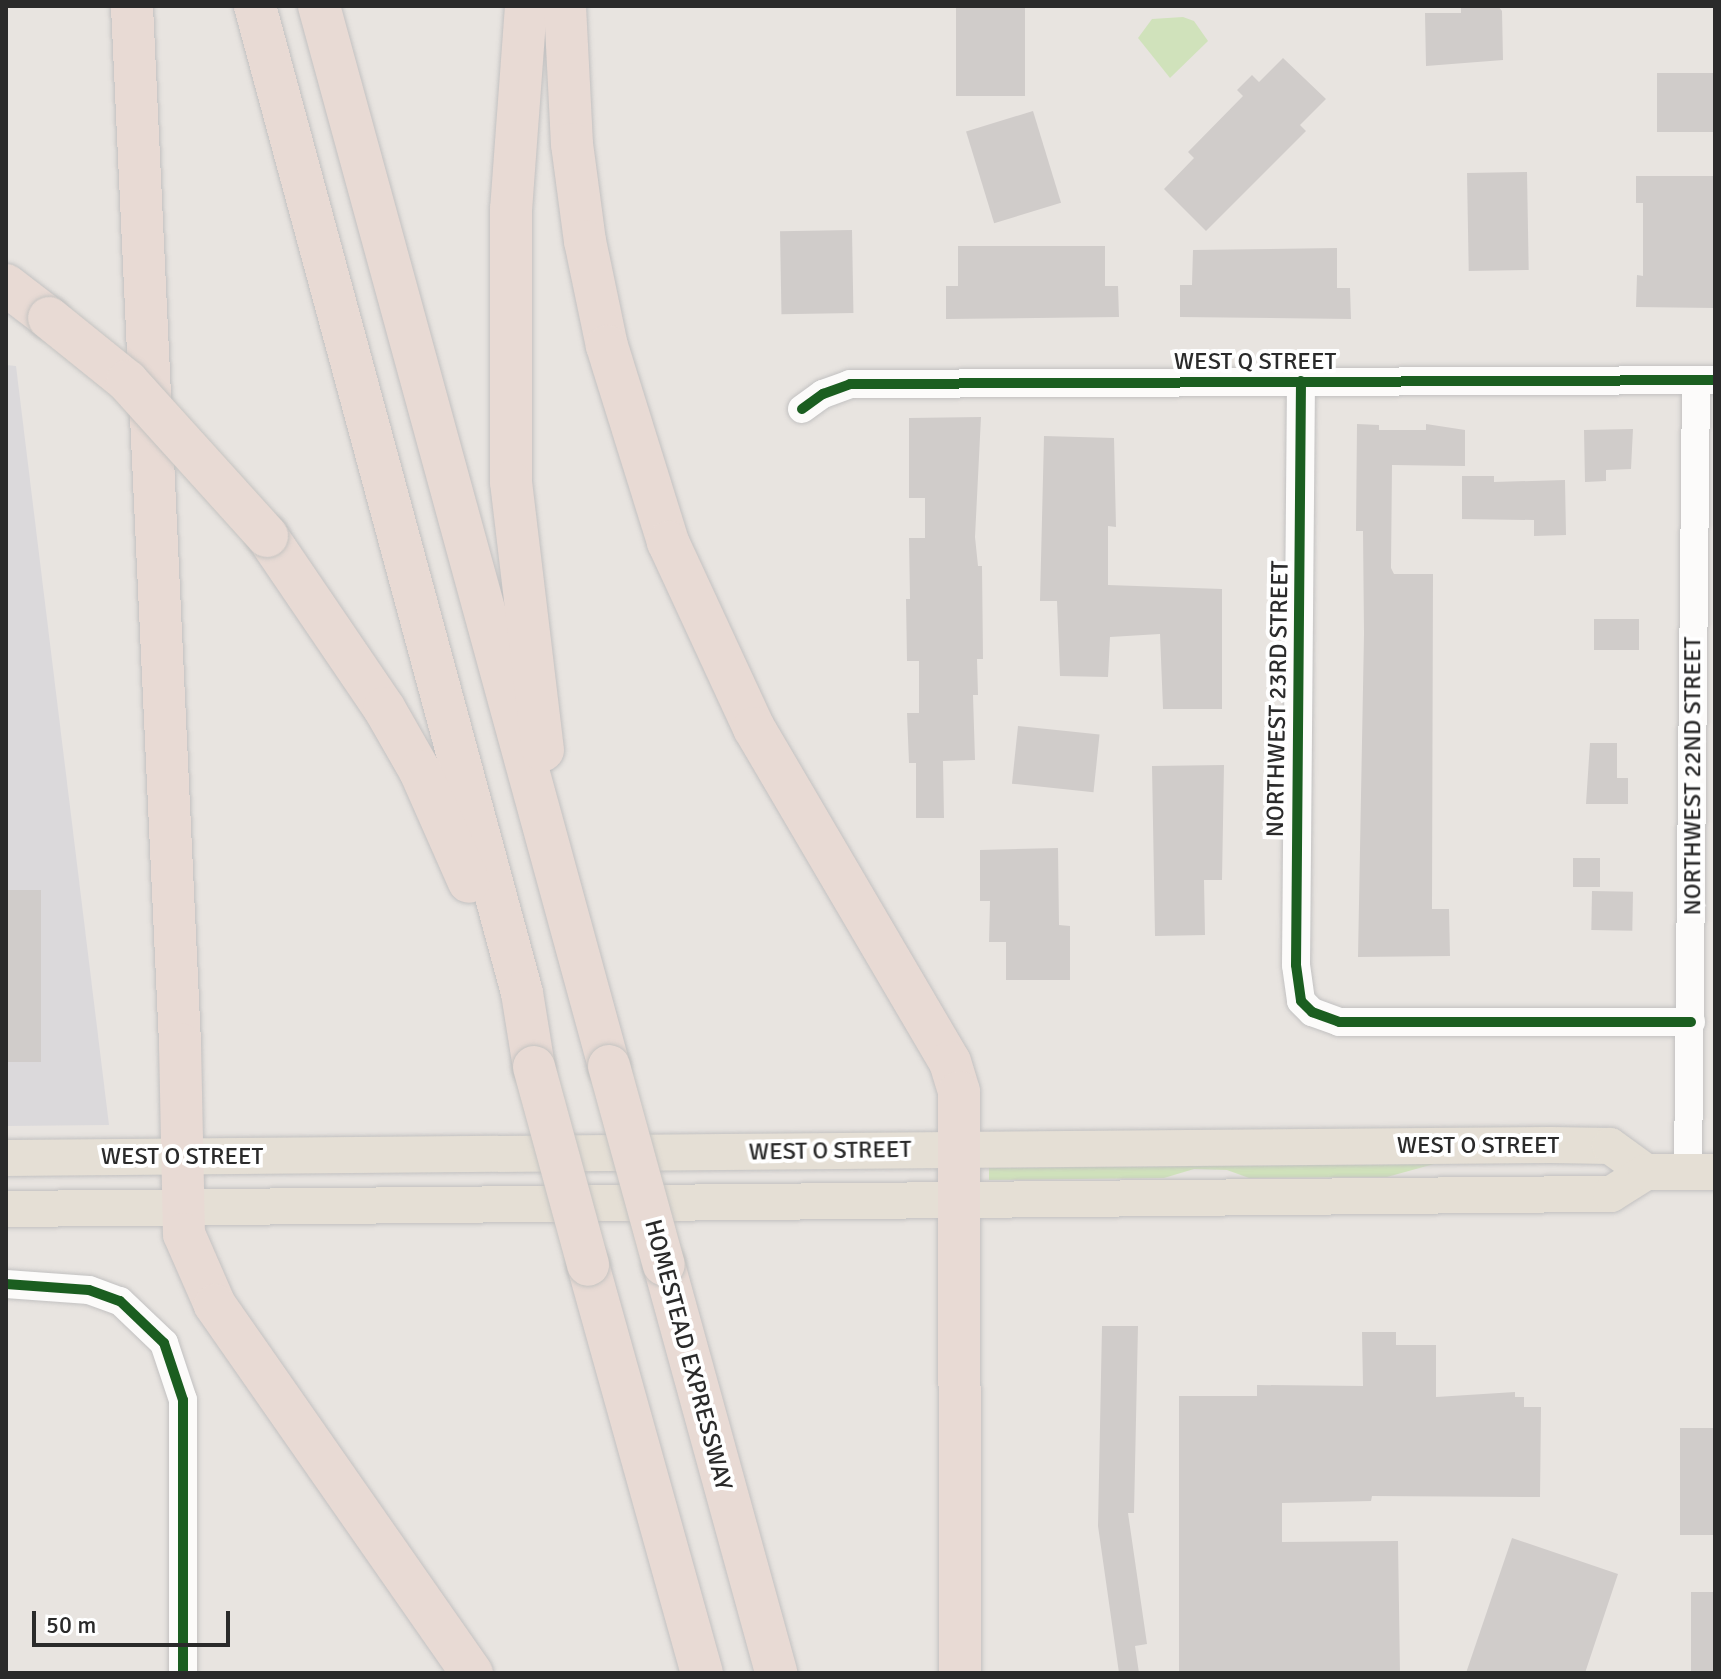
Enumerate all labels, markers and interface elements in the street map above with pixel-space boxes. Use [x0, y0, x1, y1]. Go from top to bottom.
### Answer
street label: WEST Q STREET [1174, 348, 1336, 376]
street label: NORTHWEST 23RD STREET [1261, 560, 1295, 838]
street label: NORTHWEST 22ND STREET [1679, 637, 1707, 915]
street label: WEST O STREET [1397, 1132, 1559, 1160]
street label: WEST O STREET [748, 1135, 912, 1167]
street label: WEST O STREET [101, 1143, 263, 1171]
street label: HOMESTEAD EXPRESSWAY [638, 1216, 738, 1494]
scale bar [36, 1595, 234, 1645]
text: 50 m [46, 1610, 96, 1640]

